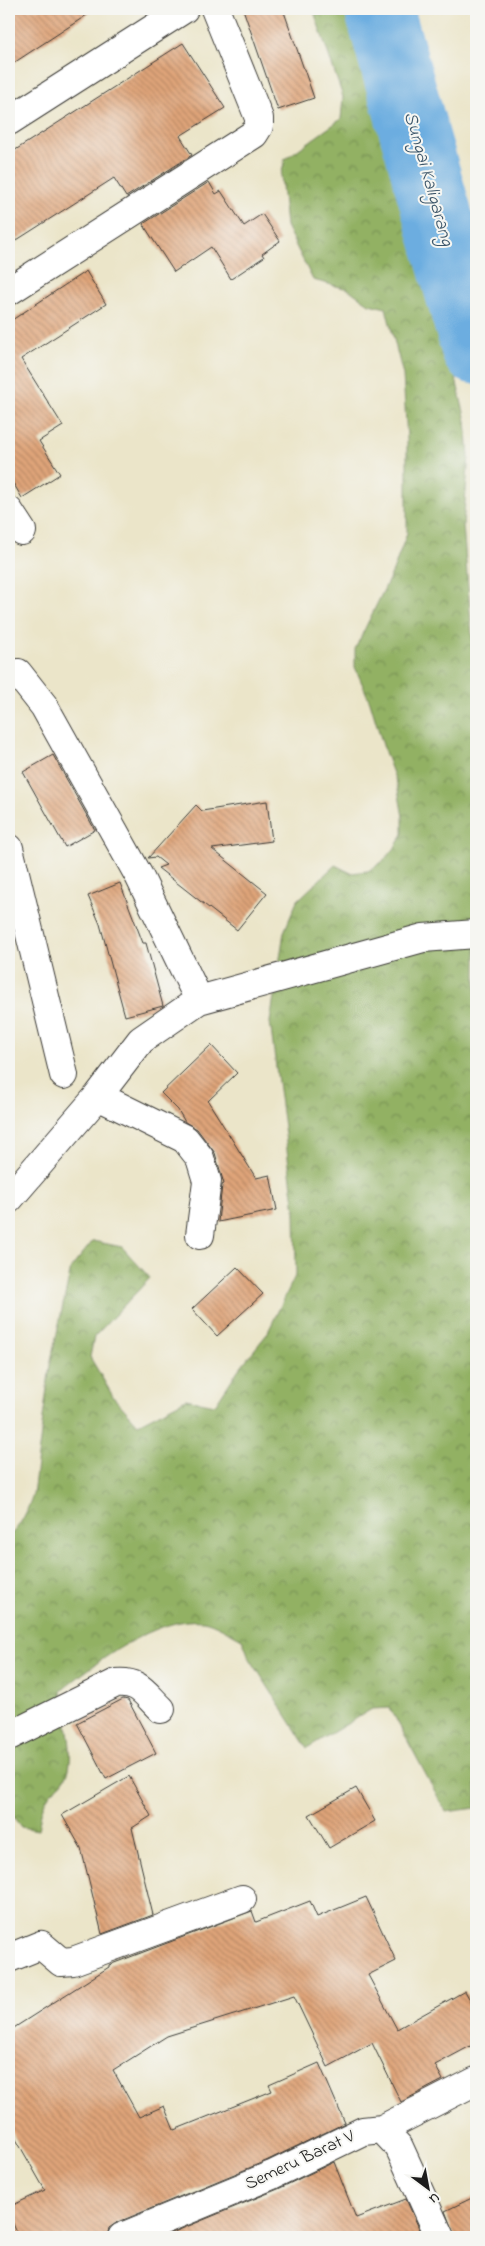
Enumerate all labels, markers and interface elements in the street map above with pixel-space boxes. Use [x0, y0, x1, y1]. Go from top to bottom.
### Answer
water label: Sungai Kaligarang [395, 109, 460, 250]
street label: Semeru Barat V [241, 2124, 360, 2198]
north arrow [402, 2164, 452, 2214]
text: U [425, 2187, 443, 2209]

